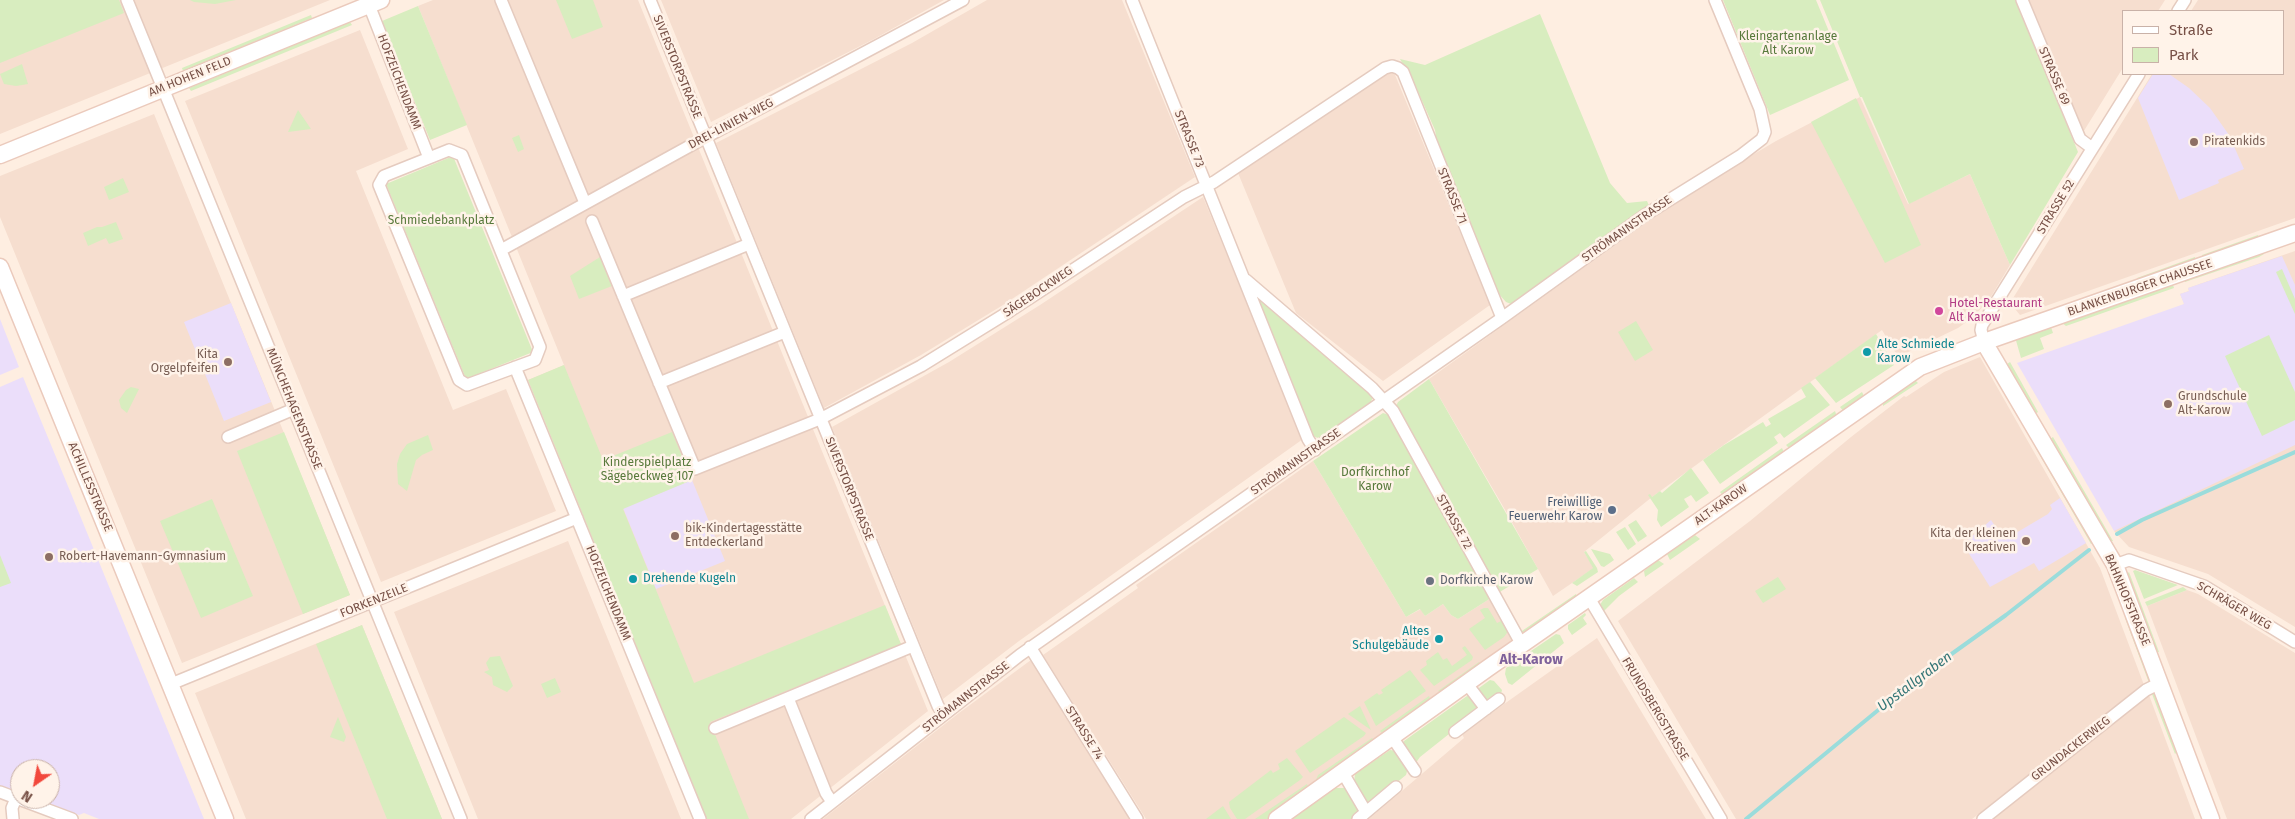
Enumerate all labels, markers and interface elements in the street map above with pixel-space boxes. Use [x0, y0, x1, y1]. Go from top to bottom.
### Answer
legend [2122, 10, 2285, 75]
street label: SIVERSTORPSTRASSE [650, 13, 704, 121]
text: Straße [2169, 21, 2213, 39]
park label: Kleingartenanlage Alt Karow [1739, 30, 1837, 58]
street label: HOFZEICHENDAMM [374, 32, 424, 132]
street label: STRASSE 69 [2035, 45, 2073, 107]
text: Park [2169, 46, 2199, 64]
street label: AM HOHEN FELD [147, 54, 233, 100]
street label: DREI-LINIEN-WEG [686, 96, 776, 152]
street label: STRASSE 73 [1171, 108, 1207, 170]
place label: Piratenkids [2204, 135, 2265, 149]
marker: Piratenkids [2188, 136, 2200, 148]
street label: STRASSE 71 [1434, 166, 1470, 226]
street label: STRASSE 52 [2034, 177, 2078, 237]
street label: STRÖMANNSTRASSE [1579, 193, 1675, 265]
park label: Schmiedebankplatz [388, 214, 494, 228]
street label: BLANKENBURGER CHAUSSEE [2066, 256, 2214, 320]
street label: SÄGEBOCKWEG [1001, 264, 1075, 320]
place label: Hotel-Restaurant Alt Karow [1949, 297, 2042, 325]
marker: Hotel-Restaurant Alt Karow [1933, 305, 1945, 317]
place label: Alte Schmiede Karow [1877, 338, 1954, 366]
street label: MÜNCHEHAGENSTRASSE [263, 346, 325, 472]
marker: Alte Schmiede Karow [1861, 346, 1873, 358]
place label: Kita Orgelpfeifen [151, 348, 218, 376]
marker: Kita Orgelpfeifen [222, 356, 234, 368]
place label: Grundschule Alt-Karow [2178, 390, 2247, 418]
marker: Grundschule Alt-Karow [2162, 398, 2174, 410]
street label: STRÖMANNSTRASSE [1248, 426, 1344, 498]
street label: SIVERSTORPSTRASSE [822, 435, 876, 543]
street label: ACHILLESSTRASSE [65, 440, 115, 534]
park label: Kinderspielplatz Sägebeckweg 107 [601, 456, 693, 484]
park label: Dorfkirchhof Karow [1341, 466, 1409, 494]
street label: ALT-KAROW [1692, 481, 1750, 529]
street label: STRASSE 72 [1433, 492, 1475, 552]
place label: Freiwillige Feuerwehr Karow [1508, 496, 1602, 524]
marker: Freiwillige Feuerwehr Karow [1606, 504, 1618, 516]
place label: bik-Kindertagesstätte Entdeckerland [685, 522, 802, 550]
place label: Kita der kleinen Kreativen [1930, 527, 2016, 555]
marker: bik-Kindertagesstätte Entdeckerland [669, 530, 681, 542]
marker: Kita der kleinen Kreativen [2020, 535, 2032, 547]
street label: HOFZEICHENDAMM [582, 543, 634, 643]
place label: Robert-Havemann-Gymnasium [59, 550, 226, 564]
marker: Robert-Havemann-Gymnasium [43, 551, 55, 563]
street label: BAHNHOFSTRASSE [2101, 552, 2153, 648]
place label: Drehende Kugeln [643, 572, 736, 586]
marker: Drehende Kugeln [627, 573, 639, 585]
place label: Dorfkirche Karow [1440, 574, 1533, 588]
marker: Dorfkirche Karow [1424, 575, 1436, 587]
street label: SCHRÄGER WEG [2194, 579, 2274, 633]
street label: FORKENZEILE [338, 581, 410, 621]
place label: Altes Schulgebäude [1352, 625, 1429, 653]
marker: Altes Schulgebäude [1433, 633, 1445, 645]
water label: Upstallgraben [1874, 649, 1956, 715]
district label: Alt-Karow [1499, 652, 1563, 668]
street label: FRUNDSBERGSTRASSE [1618, 655, 1692, 763]
street label: STRÖMANNSTRASSE [920, 659, 1012, 735]
street label: STRASSE 74 [1062, 704, 1106, 762]
street label: GRUNDACKERWEG [2029, 714, 2113, 784]
north arrow [10, 759, 60, 809]
text: N [19, 787, 36, 806]

